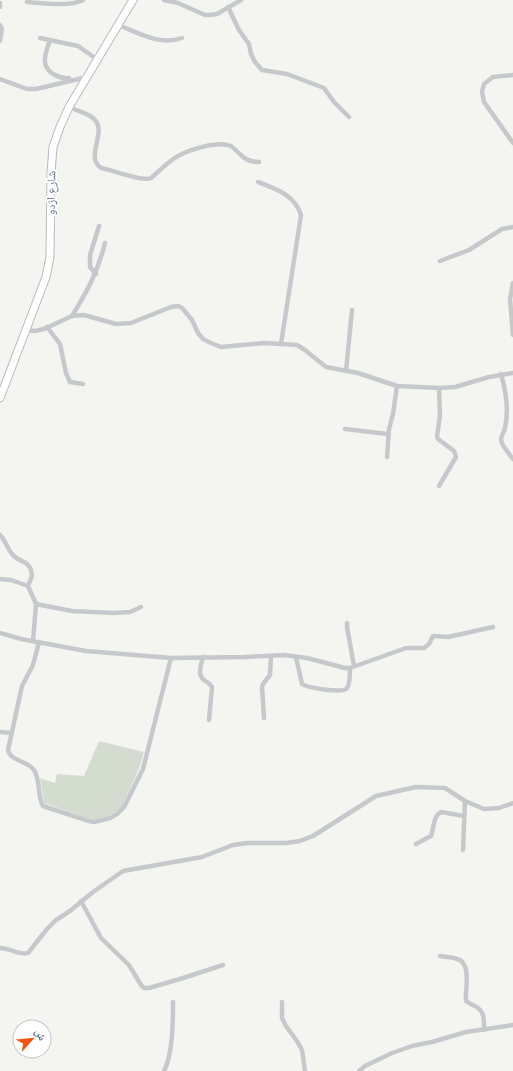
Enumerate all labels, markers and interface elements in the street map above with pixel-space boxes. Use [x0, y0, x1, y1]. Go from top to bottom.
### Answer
street label: شارع ازدو [44, 171, 59, 215]
north arrow [12, 1019, 52, 1059]
text: ش [31, 1027, 49, 1044]

